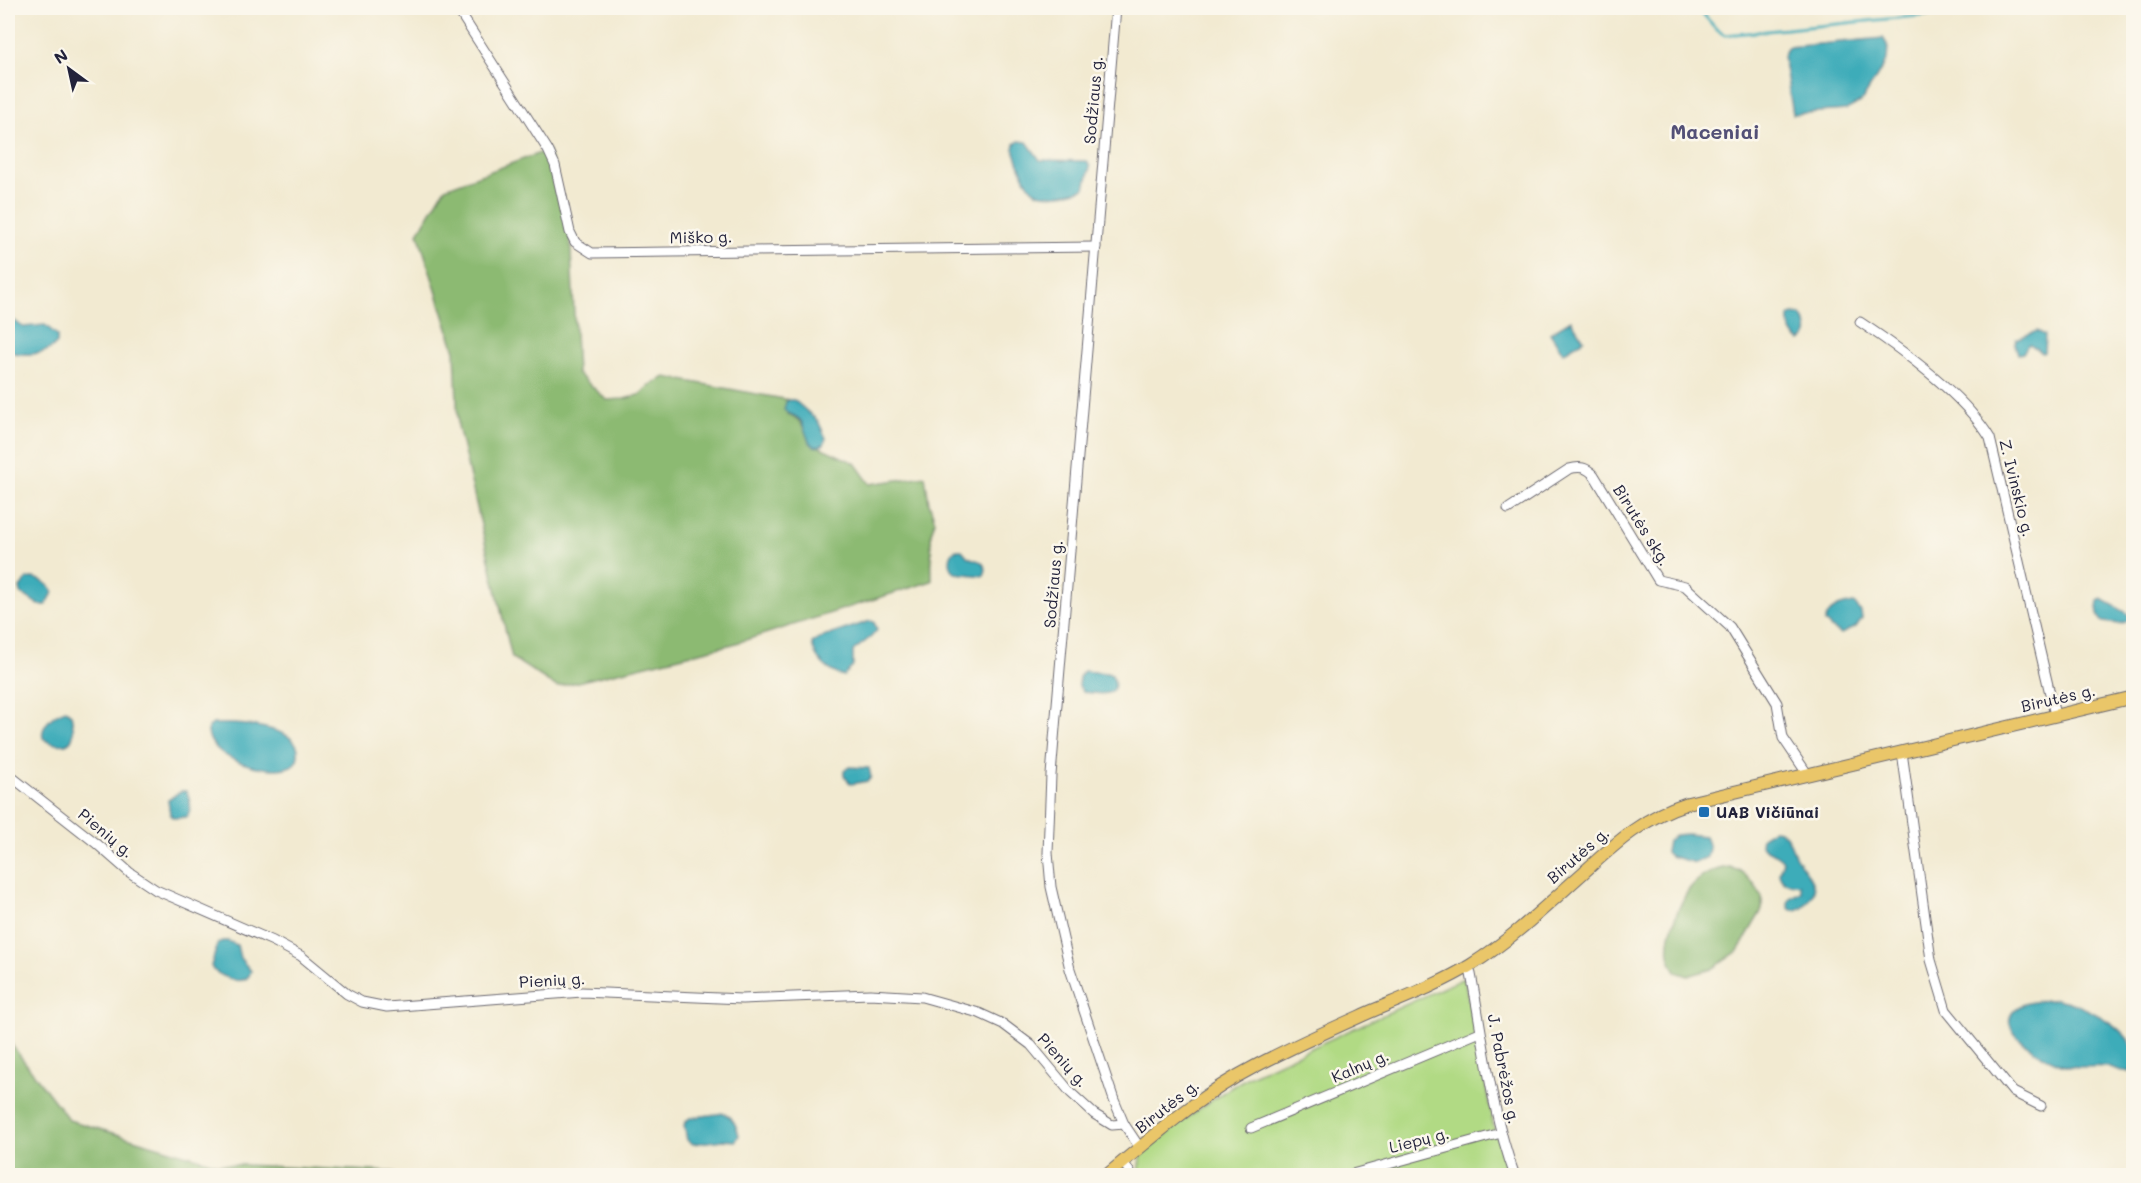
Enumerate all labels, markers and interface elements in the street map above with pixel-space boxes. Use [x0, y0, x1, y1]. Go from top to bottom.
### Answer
north arrow [39, 39, 99, 99]
text: N [50, 44, 71, 68]
street label: Sodžiaus g. [1078, 55, 1107, 145]
district label: Maceniai [1670, 118, 1760, 144]
street label: Miško g. [670, 225, 732, 248]
street label: Z. Ivinskio g. [1995, 437, 2040, 539]
street label: Birutės skg. [1609, 480, 1676, 569]
street label: Sodžiaus g. [1038, 539, 1067, 629]
street label: Birutės g. [2019, 679, 2097, 716]
place label: UAB Vičiūnai [1716, 801, 1820, 822]
street label: Pienių g. [74, 803, 138, 862]
marker: UAB Vičiūnai [1697, 805, 1711, 819]
street label: Birutės g. [1542, 822, 1613, 887]
street label: Pienių g. [518, 967, 586, 992]
street label: J. Pabrėžos g. [1484, 1012, 1525, 1126]
street label: Pienių g. [1033, 1028, 1093, 1091]
street label: Kalnų g. [1328, 1044, 1392, 1087]
street label: Birutės g. [1130, 1074, 1203, 1137]
street label: Liepų g. [1387, 1122, 1451, 1157]

